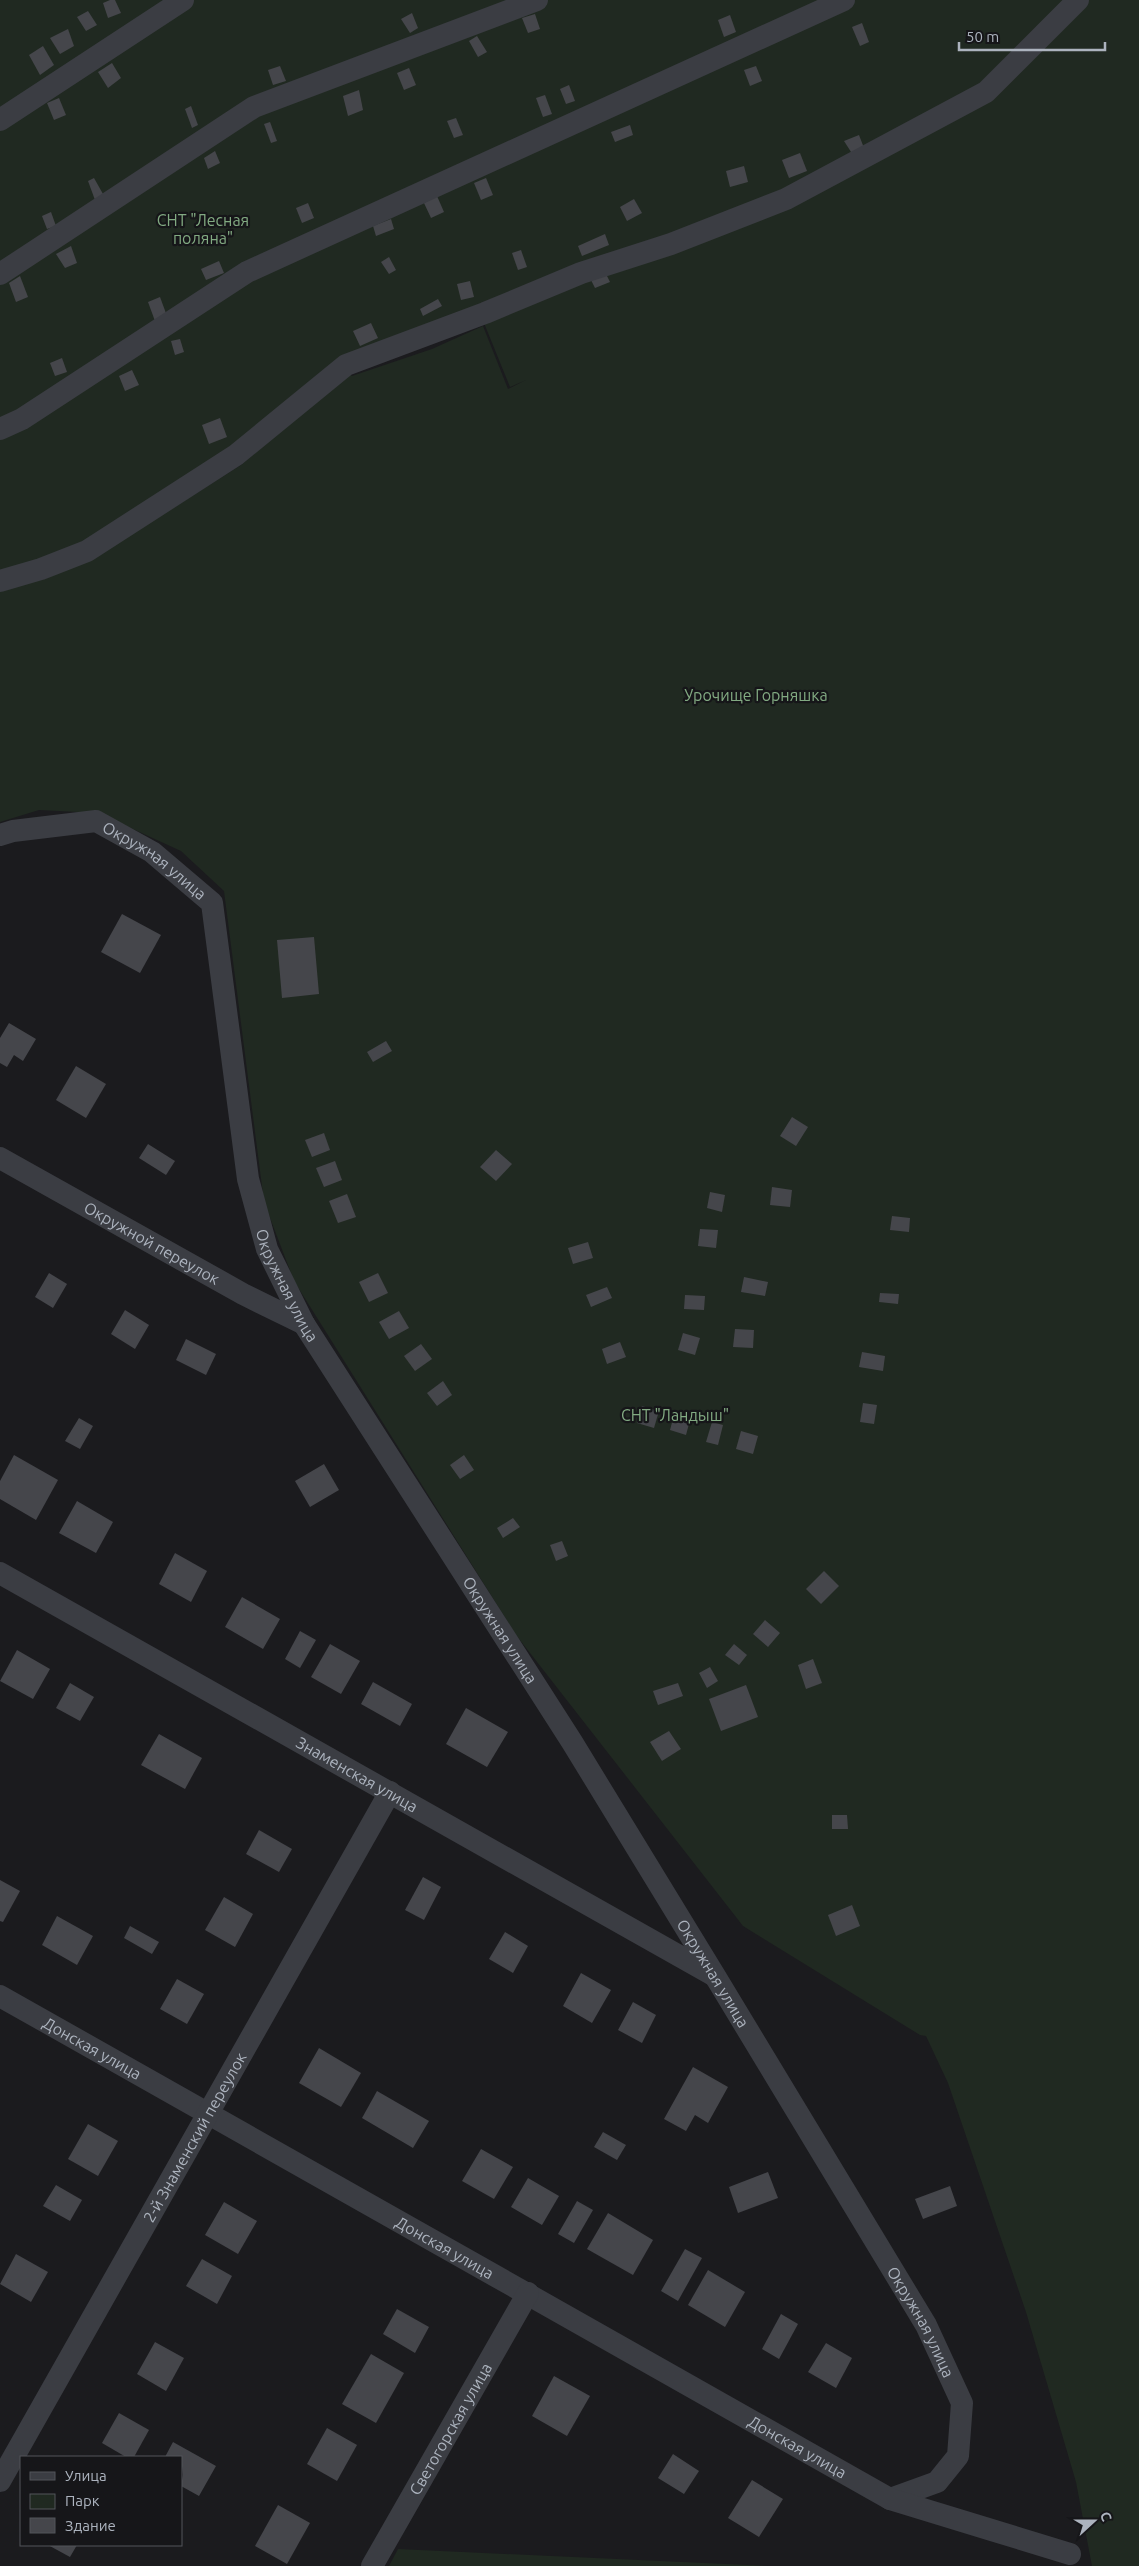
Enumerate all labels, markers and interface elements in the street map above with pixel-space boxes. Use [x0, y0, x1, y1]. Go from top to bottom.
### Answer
scale bar [959, 20, 1105, 52]
text: 50 m [966, 28, 999, 45]
park label: СНТ "Лесная поляна" [157, 211, 249, 247]
park label: Урочище Горняшка [684, 686, 828, 704]
street label: Окружная улица [100, 818, 210, 903]
street label: Окружной переулок [81, 1198, 223, 1288]
street label: Окружная улица [253, 1227, 322, 1345]
park label: СНТ "Ландыш" [621, 1406, 729, 1424]
street label: Окружная улица [459, 1573, 541, 1687]
street label: Знаменская улица [293, 1733, 421, 1816]
street label: Окружная улица [673, 1916, 753, 2031]
street label: Донская улица [40, 2013, 145, 2083]
street label: 2-й Знаменский переулок [139, 2049, 250, 2225]
street label: Донская улица [393, 2213, 497, 2282]
street label: Окружная улица [884, 2263, 958, 2380]
street label: Светогорская улица [406, 2360, 495, 2498]
street label: Донская улица [745, 2412, 850, 2482]
legend [20, 2456, 182, 2546]
text: Улица [65, 2467, 107, 2484]
text: Парк [65, 2492, 100, 2509]
north arrow [1069, 2496, 1119, 2546]
text: С [1097, 2509, 1115, 2523]
text: Здание [65, 2517, 116, 2534]

